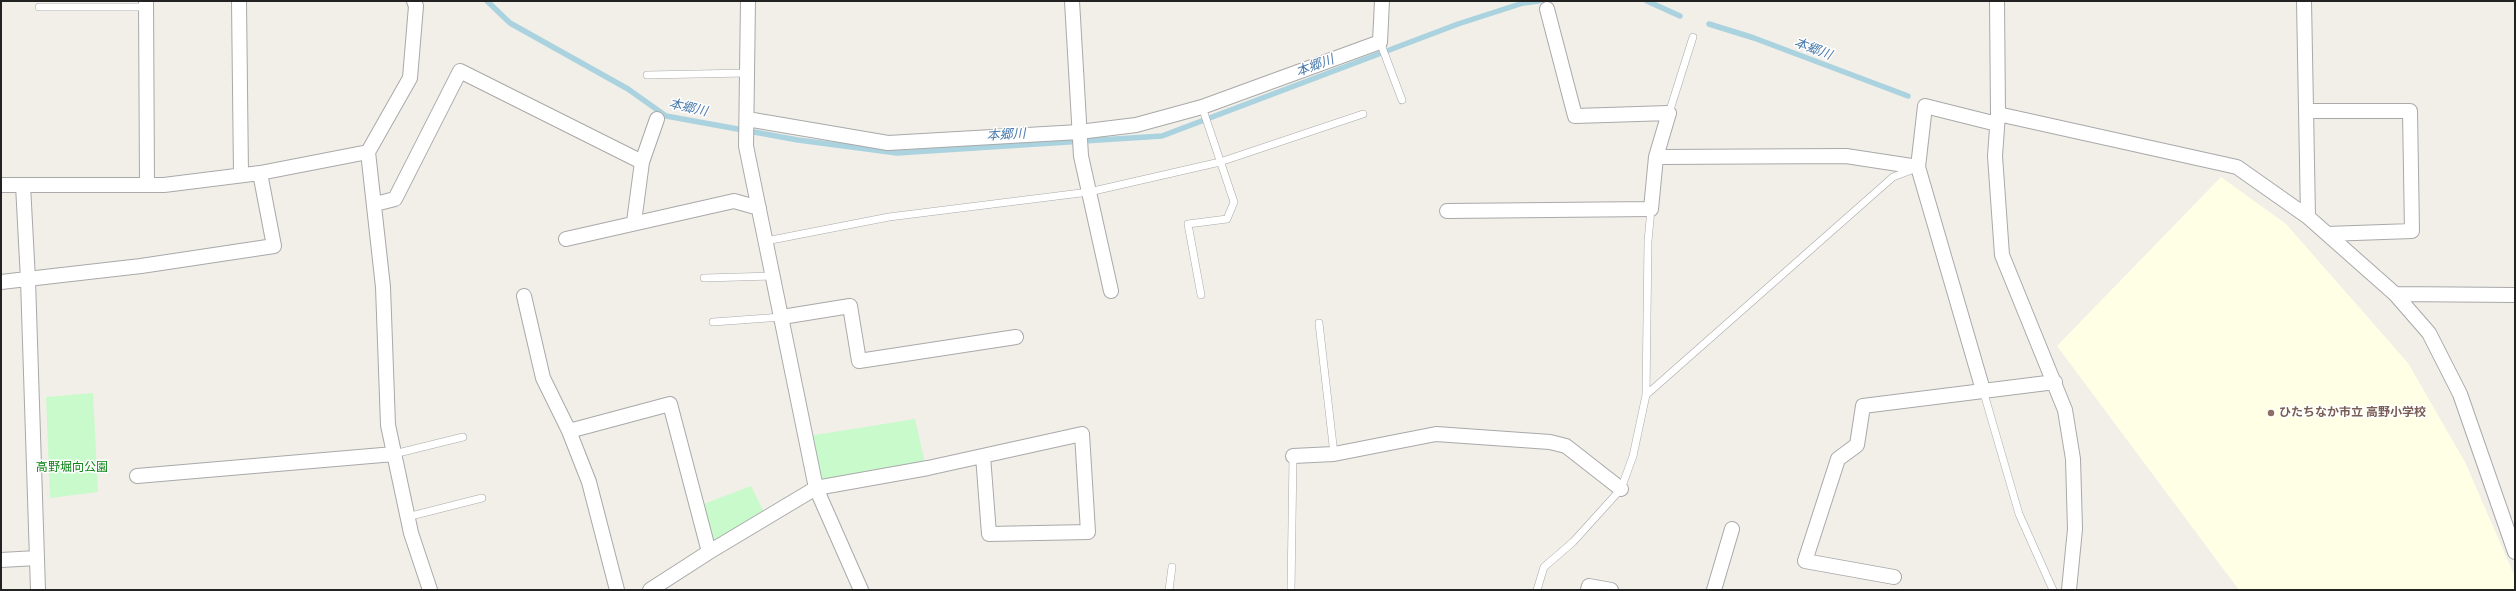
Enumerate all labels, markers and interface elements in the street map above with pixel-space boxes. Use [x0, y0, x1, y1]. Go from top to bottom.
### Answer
water label: 本郷川 [1792, 35, 1834, 63]
water label: 本郷川 [1294, 52, 1336, 80]
water label: 本郷川 [667, 96, 709, 120]
water label: 本郷川 [986, 126, 1026, 144]
place label: ひたちなか市立 高野小学校 [2279, 406, 2426, 420]
marker: ひたちなか市立 高野小学校 [2266, 408, 2276, 418]
park label: 高野堀向公園 [36, 461, 108, 475]

